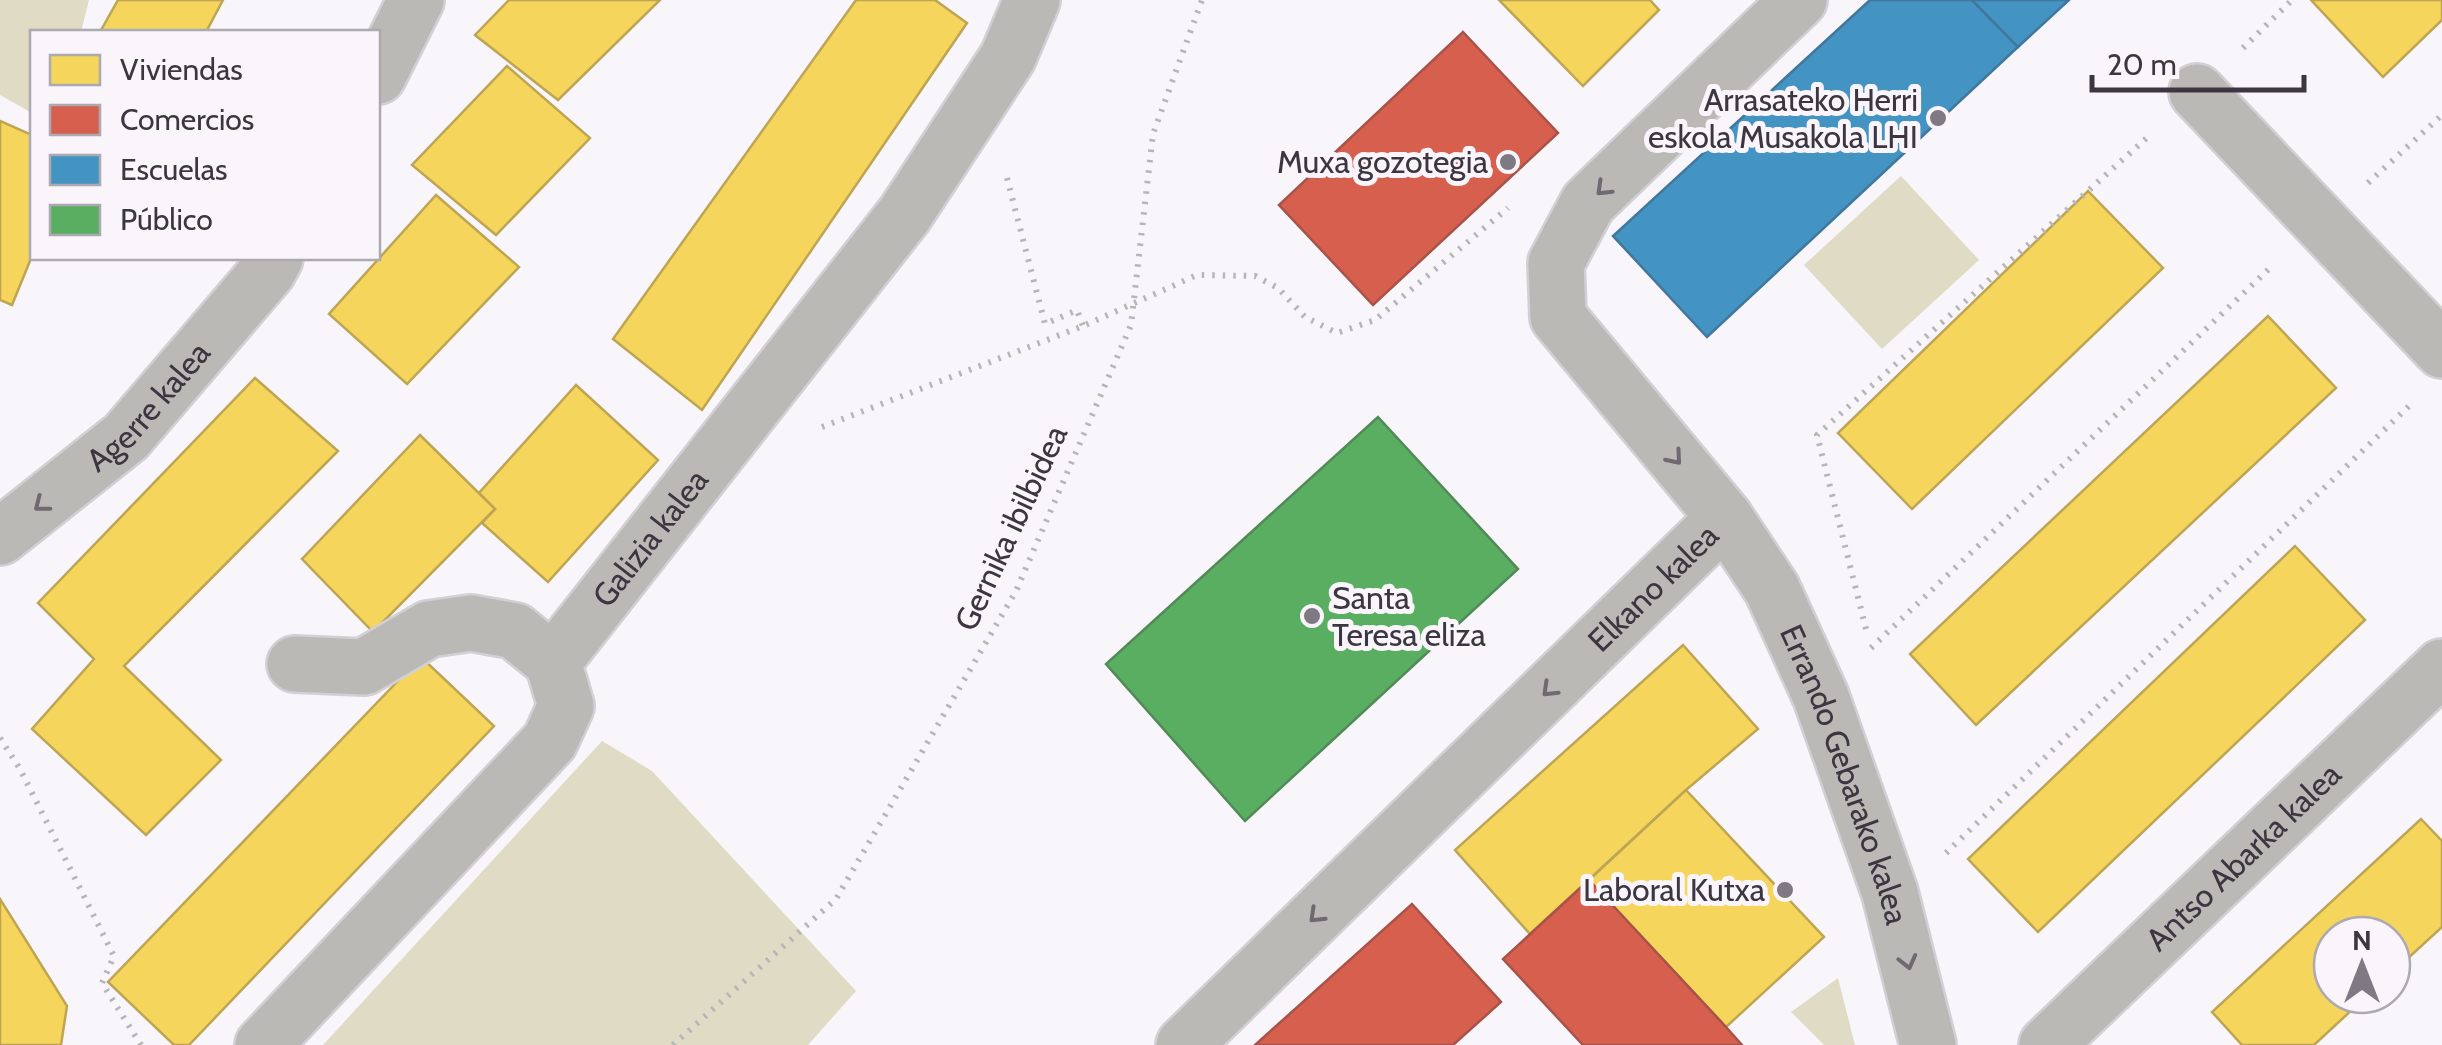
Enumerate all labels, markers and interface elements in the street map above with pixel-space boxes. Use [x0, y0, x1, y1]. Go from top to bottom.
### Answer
legend [30, 30, 380, 260]
scale bar [2092, 30, 2304, 92]
text: 20 m [2107, 46, 2177, 83]
text: Viviendas [120, 51, 243, 88]
place label: Arrasateko Herri eskola Musakola LHI [1648, 80, 1918, 156]
text: Comercios [120, 101, 254, 138]
marker: Arrasateko Herri eskola Musakola LHI [1927, 107, 1949, 129]
place label: Muxa gozotegia [1277, 142, 1489, 181]
text: Escuelas [120, 151, 228, 188]
marker: Muxa gozotegia [1497, 151, 1519, 173]
one-way arrow [1596, 177, 1614, 195]
text: Público [120, 201, 213, 238]
street label: Agerre kalea [78, 333, 218, 480]
street label: Gernika ibilbidea [946, 418, 1075, 637]
one-way arrow [1663, 446, 1681, 464]
street label: Galizia kalea [584, 461, 716, 614]
one-way arrow [34, 493, 52, 511]
street label: Elkano kalea [1580, 515, 1726, 660]
place label: Santa Teresa eliza [1332, 578, 1487, 654]
marker: Santa Teresa eliza [1301, 605, 1323, 627]
street label: Errando Gebarako kalea [1772, 619, 1917, 929]
one-way arrow [1542, 678, 1560, 696]
street label: Antso Abarka kalea [2138, 754, 2349, 959]
place label: Laboral Kutxa [1583, 870, 1766, 909]
marker: Laboral Kutxa [1774, 879, 1796, 901]
one-way arrow [1309, 905, 1327, 923]
north arrow [2312, 915, 2412, 1015]
text: N [2352, 923, 2372, 957]
one-way arrow [1896, 953, 1917, 970]

